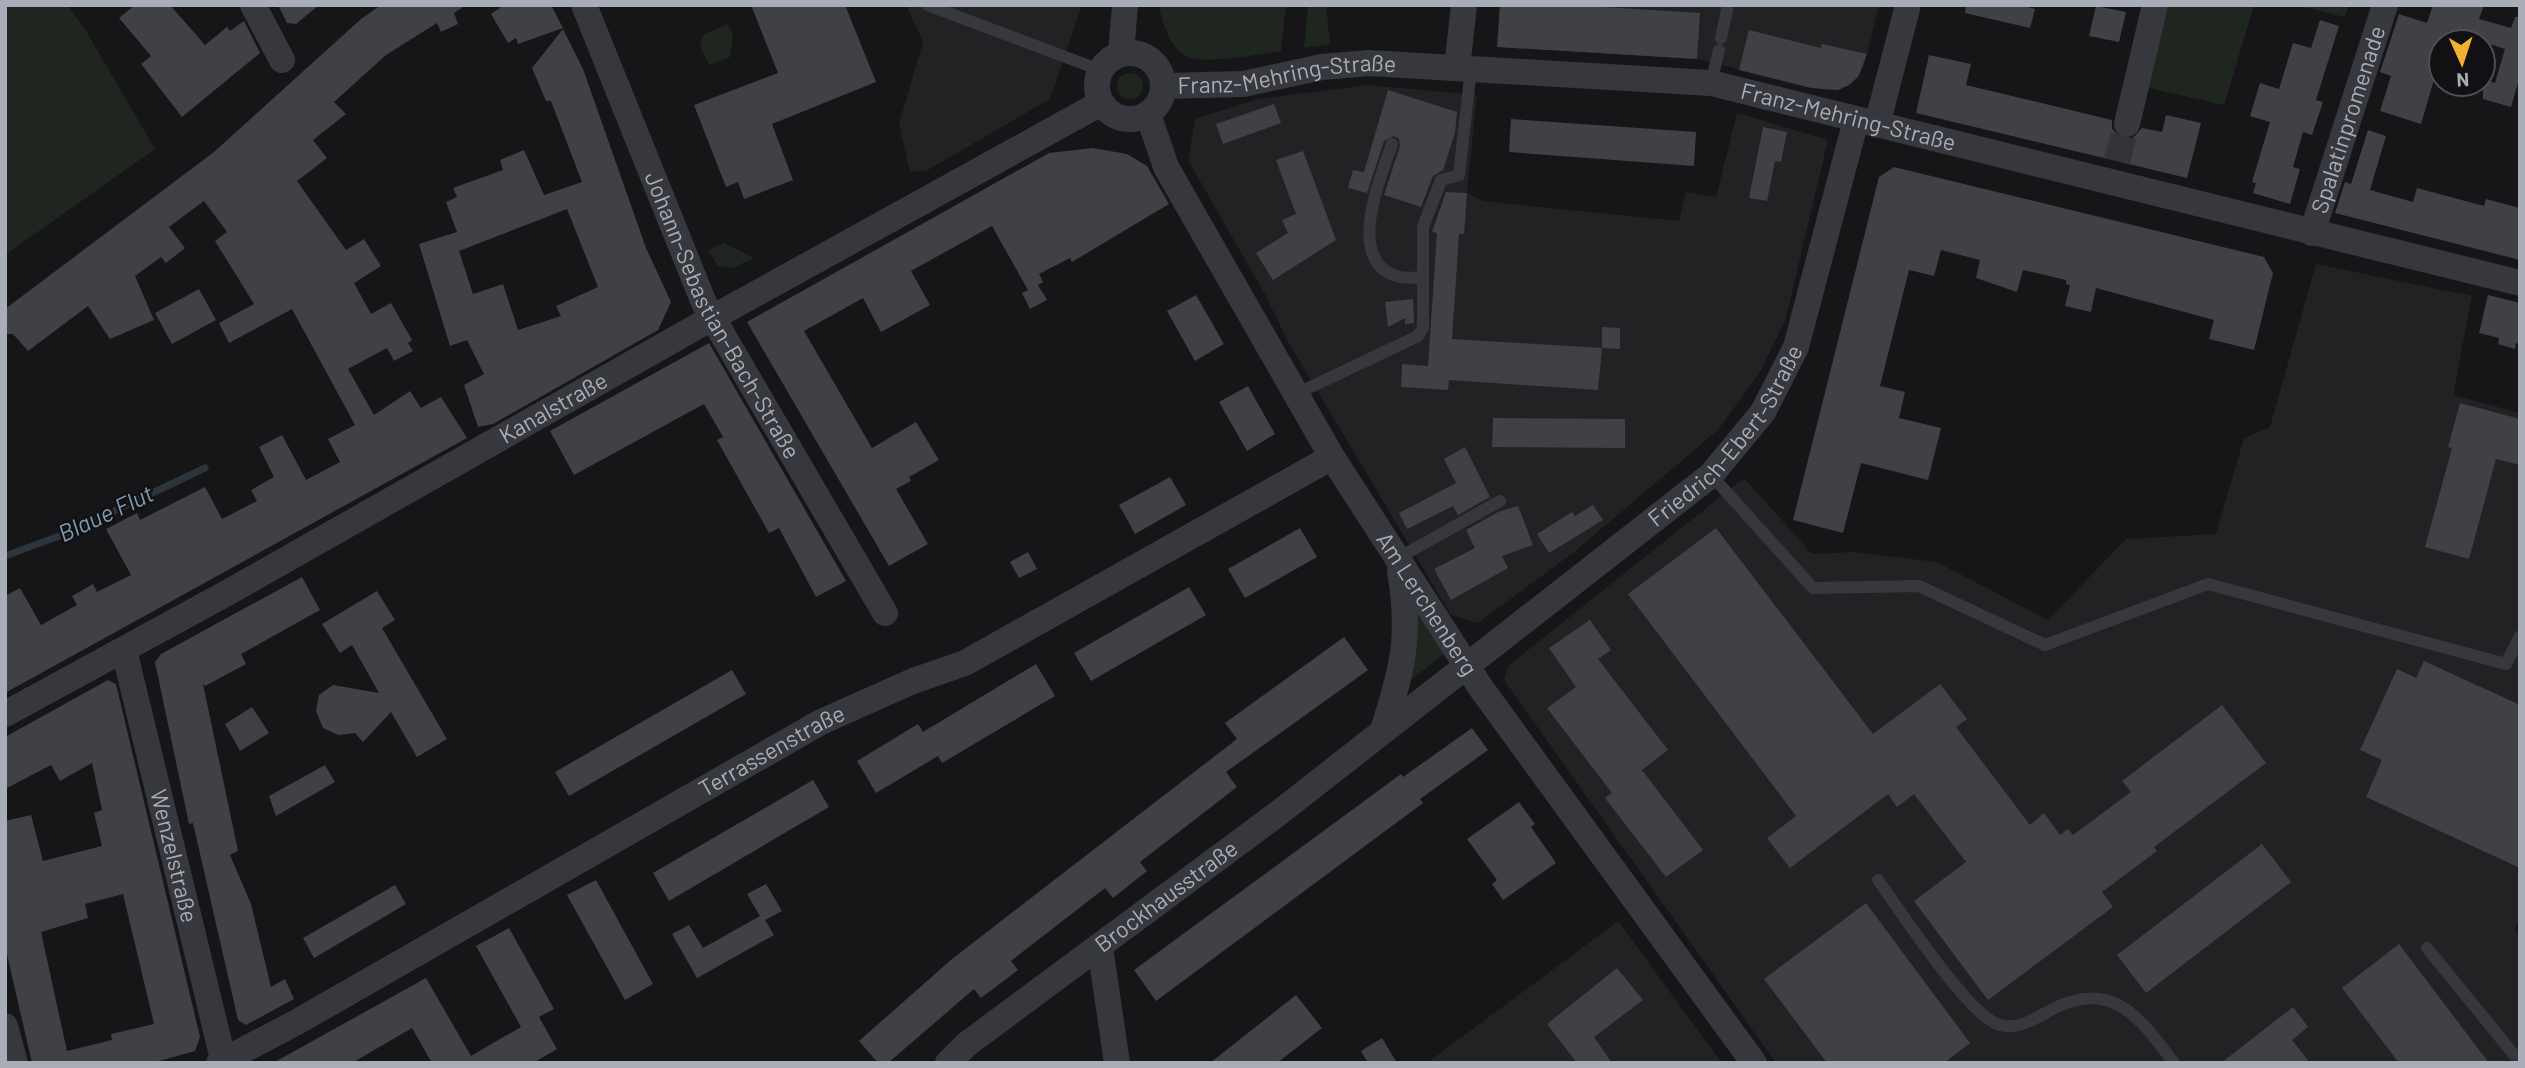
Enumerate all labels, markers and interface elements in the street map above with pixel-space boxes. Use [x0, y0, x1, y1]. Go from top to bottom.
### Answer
street label: Spalatinpromenade [2304, 22, 2390, 217]
north arrow [2427, 28, 2497, 98]
street label: Franz-Mehring-Straße [1177, 48, 1397, 99]
text: N [2456, 69, 2470, 92]
street label: Franz-Mehring-Straße [1738, 76, 1959, 156]
street label: Johann-Sebastian-Bach-Straße [639, 167, 807, 463]
street label: Friedrich-Ebert-Straße [1642, 340, 1808, 532]
street label: Kanalstraße [494, 365, 612, 449]
water label: Blaue Flut [53, 478, 158, 547]
street label: Am Lerchenberg [1371, 526, 1484, 680]
street label: Terrassenstraße [693, 698, 849, 802]
street label: Wenzelstraße [145, 786, 204, 925]
street label: Brockhausstraße [1089, 833, 1243, 957]

